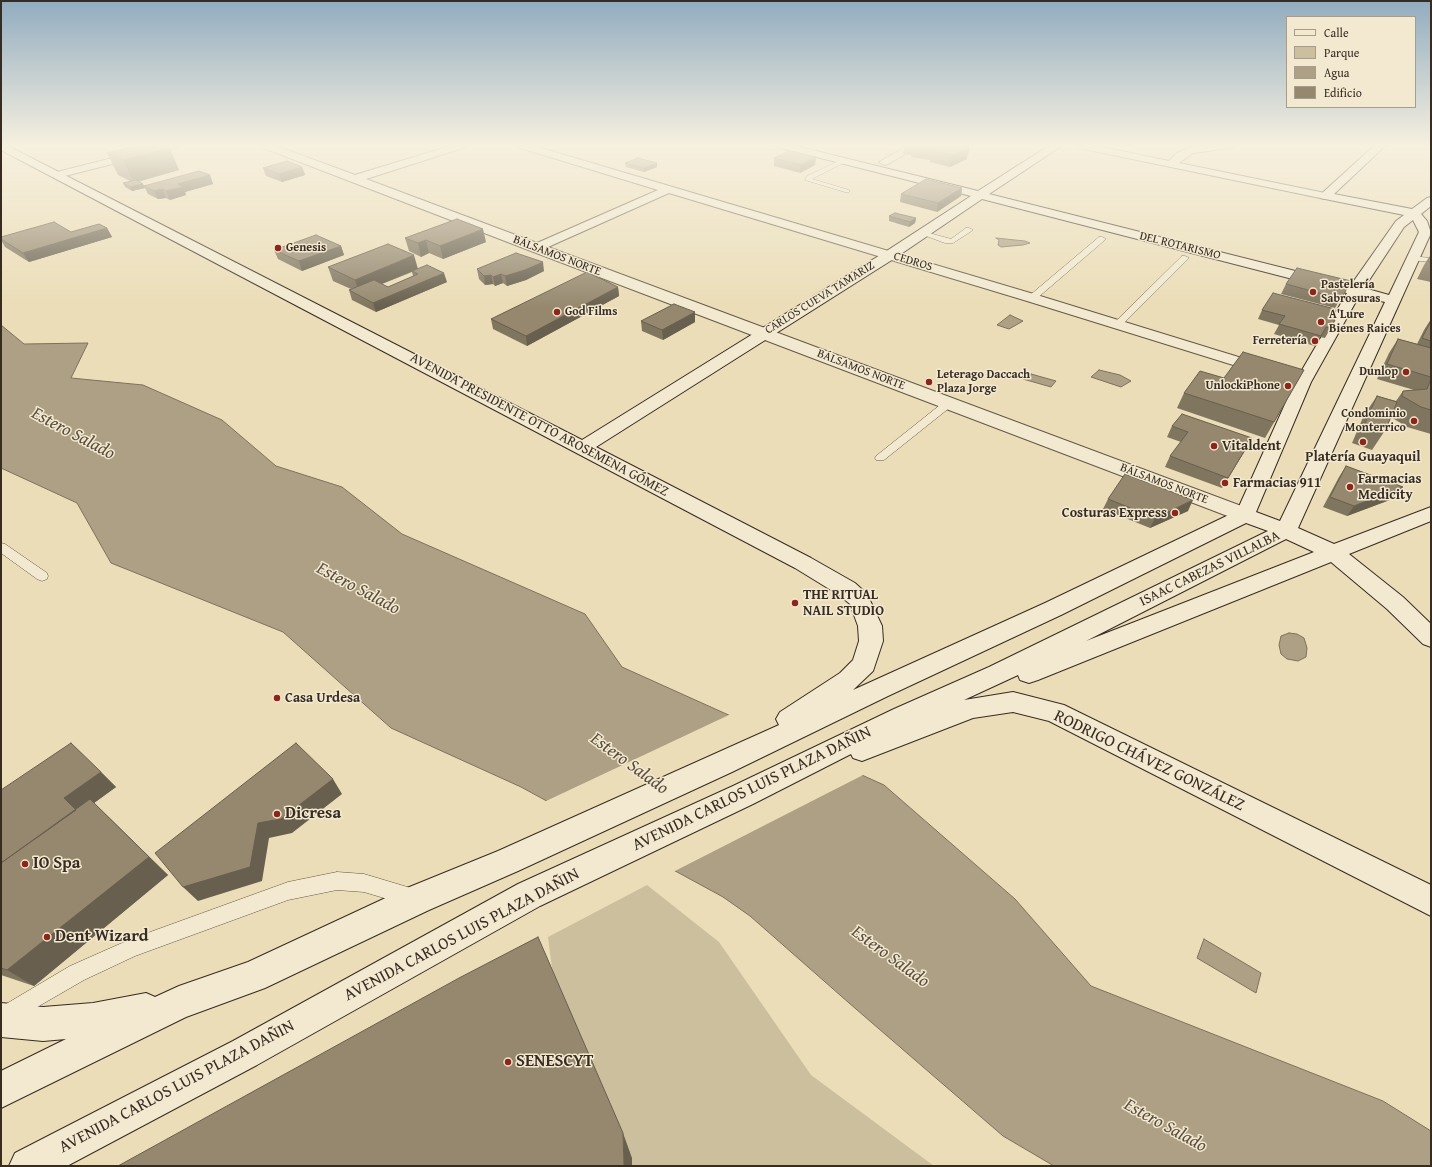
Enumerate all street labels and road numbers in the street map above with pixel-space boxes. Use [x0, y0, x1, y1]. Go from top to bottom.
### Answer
street label: DEL ROTARISMO [1138, 229, 1222, 263]
street label: BÁLSAMOS NORTE [511, 233, 603, 279]
street label: CEDROS [892, 249, 934, 275]
street label: CARLOS CUEVA TAMARIZ [763, 258, 877, 338]
street label: BÁLSAMOS NORTE [815, 347, 907, 393]
street label: AVENIDA PRESIDENTE OTTO AROSEMENA GÓMEZ [407, 349, 671, 501]
street label: BÁLSAMOS NORTE [1118, 461, 1210, 507]
street label: ISAAC CABEZAS VILLALBA [1137, 528, 1283, 610]
street label: RODRIGO CHÁVEZ GONZÁLEZ [1050, 706, 1248, 816]
street label: AVENIDA CARLOS LUIS PLAZA DAÑIN [629, 722, 875, 856]
street label: AVENIDA CARLOS LUIS PLAZA DAÑIN [341, 864, 583, 1006]
street label: AVENIDA CARLOS LUIS PLAZA DAÑIN [56, 1016, 298, 1158]

